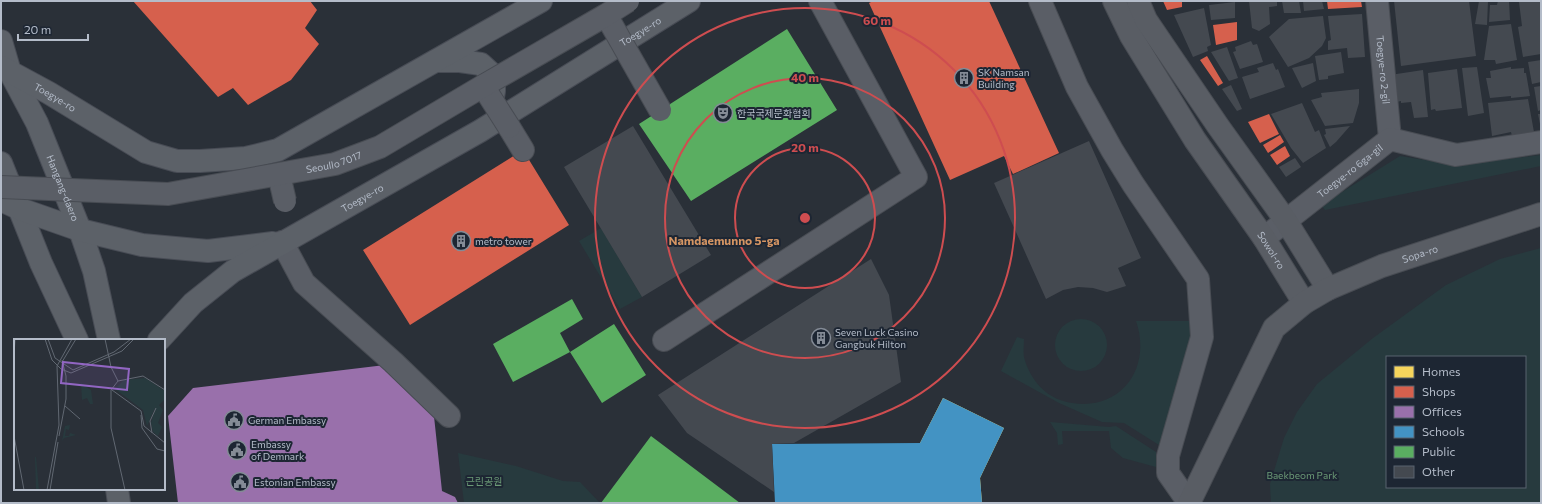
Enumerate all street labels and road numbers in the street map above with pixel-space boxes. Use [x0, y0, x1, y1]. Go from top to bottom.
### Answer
street label: Toegye-ro [617, 14, 663, 49]
street label: Toegye-ro 2-gil [1374, 35, 1393, 105]
street label: Toegye-ro [32, 80, 78, 114]
street label: Toegye-ro 6ga-gil [1315, 141, 1385, 200]
street label: Seoullo 7017 [305, 149, 363, 175]
street label: Hangang-daero [44, 153, 82, 223]
street label: Toegye-ro [339, 181, 385, 214]
street label: Sowol-ro [1255, 229, 1288, 271]
street label: Sopa-ro [1400, 242, 1439, 265]

